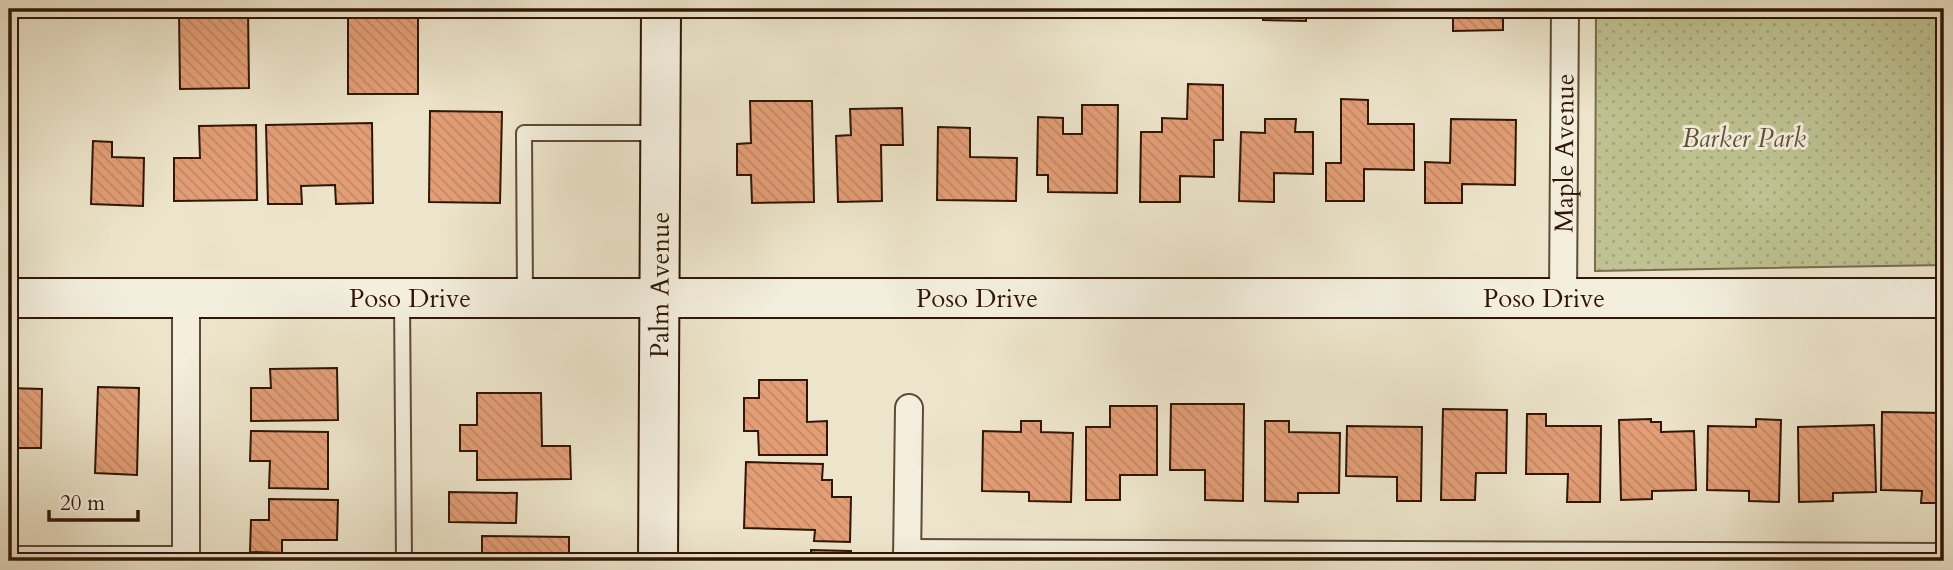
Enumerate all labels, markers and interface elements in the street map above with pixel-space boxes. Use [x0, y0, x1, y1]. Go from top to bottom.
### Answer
street label: Maple Avenue [1546, 73, 1583, 233]
park label: Barker Park [1682, 121, 1806, 156]
street label: Palm Avenue [642, 212, 678, 358]
street label: Poso Drive [349, 281, 471, 316]
street label: Poso Drive [916, 281, 1038, 316]
street label: Poso Drive [1483, 281, 1605, 316]
scale bar [49, 479, 138, 523]
text: 20 m [60, 489, 105, 518]

